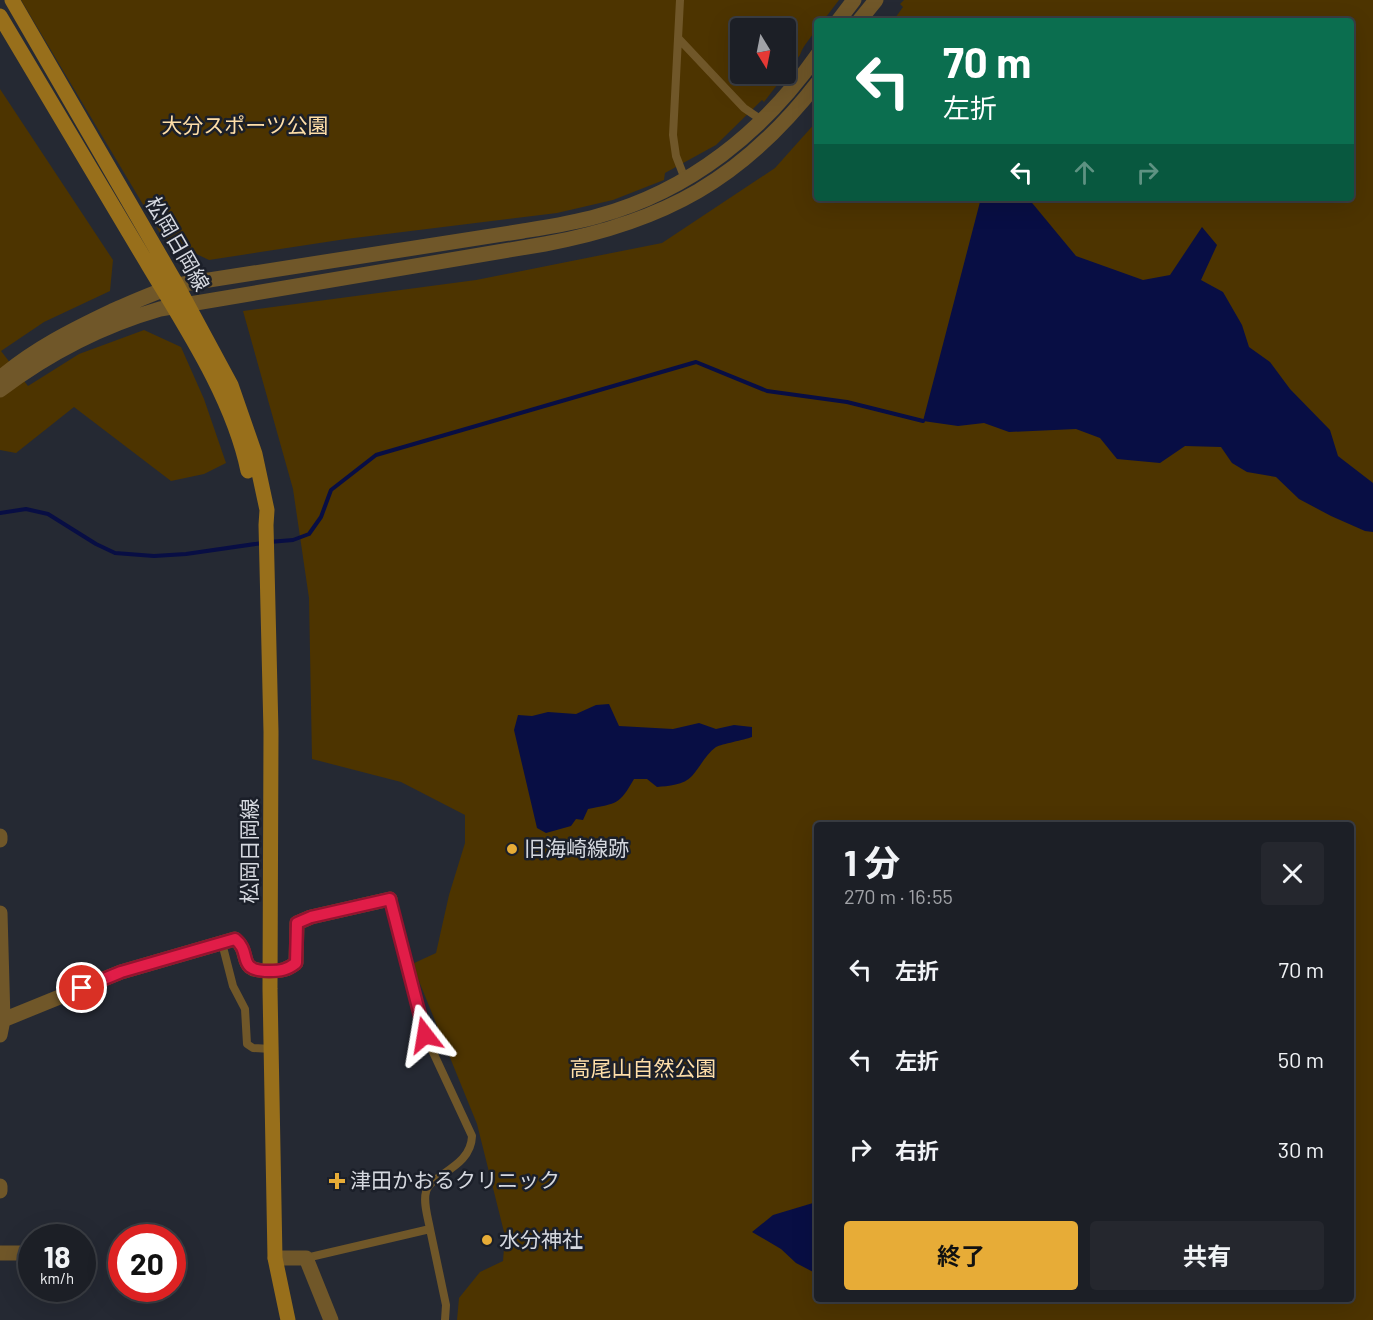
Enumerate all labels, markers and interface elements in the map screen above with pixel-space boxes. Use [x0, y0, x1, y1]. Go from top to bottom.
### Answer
north arrow [730, 18, 796, 84]
map controls [730, 18, 796, 84]
text: 70 m [943, 36, 1031, 86]
icon: left [844, 42, 922, 120]
text: 左折 [943, 91, 997, 123]
park label: 大分スポーツ公園 [161, 112, 329, 137]
icon: left [1005, 156, 1038, 189]
icon: ahead [1068, 156, 1101, 189]
icon: right [1131, 156, 1164, 189]
street label: 松岡日岡線 [141, 192, 215, 295]
street label: 松岡日岡線 [236, 799, 261, 904]
place label: 旧海崎線跡 [524, 835, 629, 860]
text: 1 分 [844, 840, 900, 883]
marker: 旧海崎線跡 [505, 842, 519, 856]
button: close [1261, 842, 1324, 905]
text: 270 m · 16:55 [844, 884, 953, 908]
icon: left [844, 953, 877, 986]
text: 70 m [1279, 956, 1324, 982]
text: 左折 [895, 957, 939, 983]
pin [56, 962, 107, 1013]
icon: arrive [65, 971, 98, 1004]
position arrow [393, 1003, 457, 1067]
icon: left [844, 1043, 877, 1076]
text: 50 m [1278, 1046, 1324, 1072]
text: 左折 [895, 1047, 939, 1073]
park label: 高尾山自然公園 [570, 1055, 717, 1080]
icon: right [844, 1133, 877, 1166]
text: 30 m [1278, 1136, 1324, 1162]
text: 右折 [895, 1137, 939, 1163]
place label: 津田かおるクリニック [350, 1167, 560, 1192]
marker: 津田かおるクリニック [328, 1172, 346, 1190]
button: 終了 [844, 1221, 1078, 1290]
button: 共有 [1090, 1221, 1324, 1290]
speed limit sign: 20 [108, 1224, 186, 1302]
place label: 水分神社 [499, 1226, 583, 1251]
marker: 水分神社 [480, 1233, 494, 1247]
text: 18 [44, 1238, 70, 1274]
text: km/h [40, 1269, 74, 1287]

